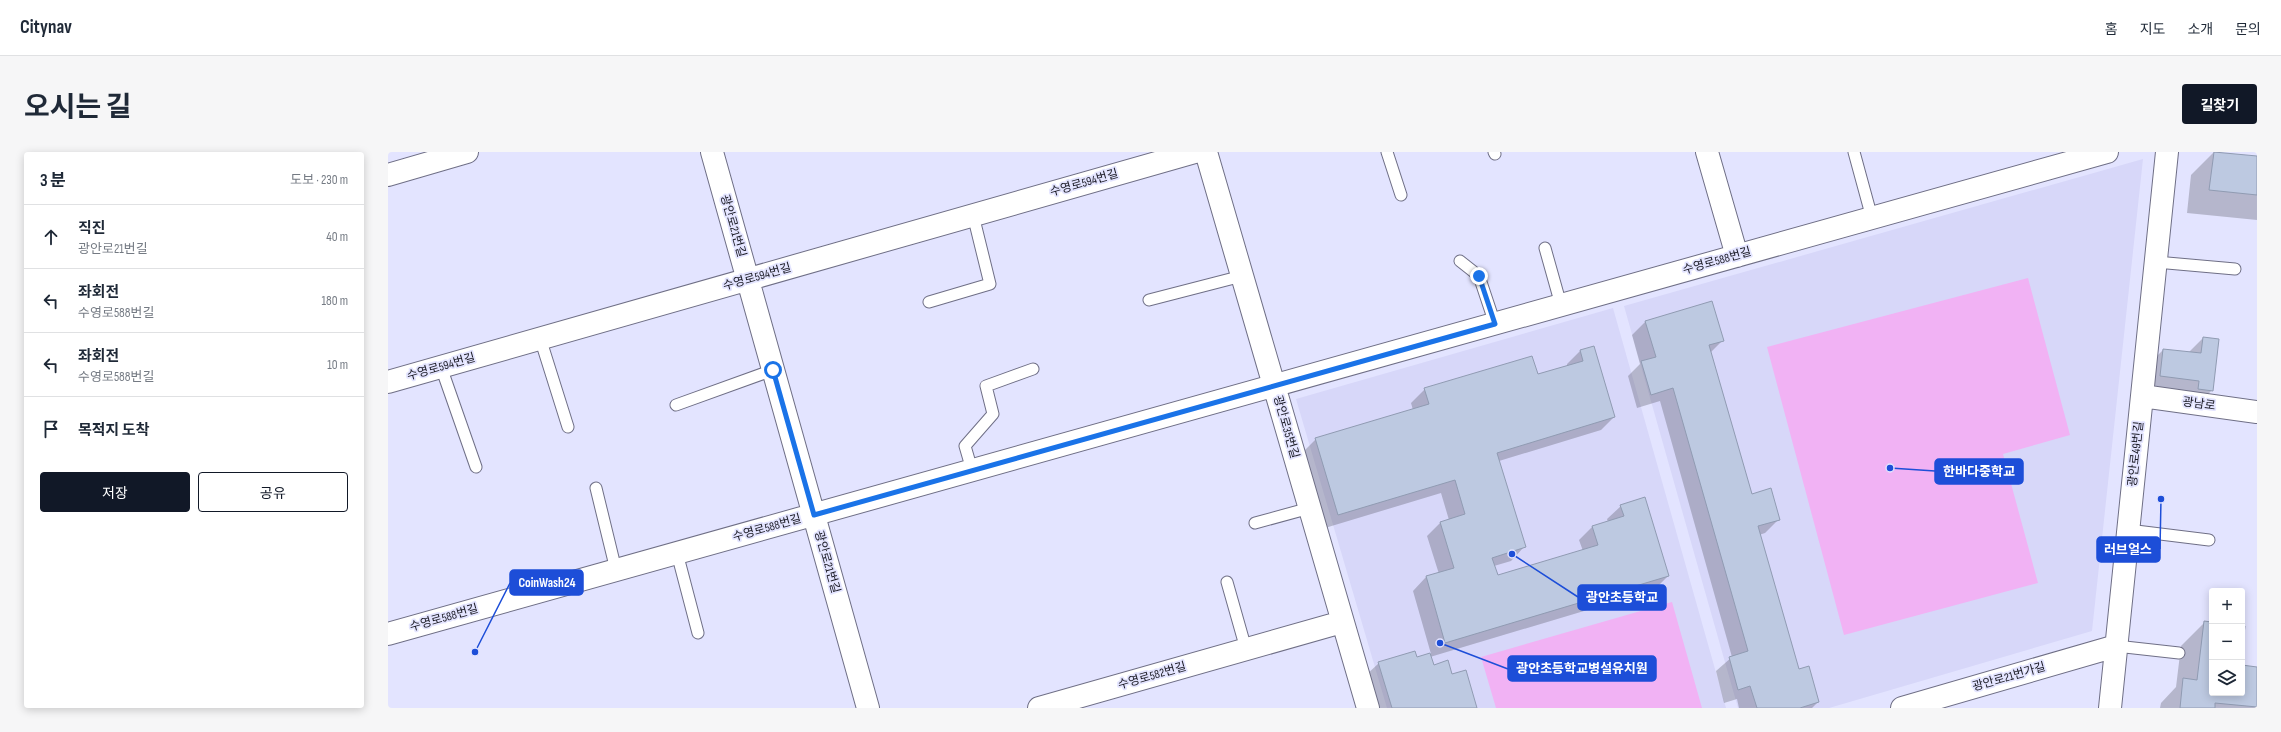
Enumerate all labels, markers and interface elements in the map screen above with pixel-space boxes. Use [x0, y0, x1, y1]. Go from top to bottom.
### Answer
text: Citynav [20, 16, 72, 39]
text: 홈 [2105, 21, 2118, 38]
text: 지도 [2140, 21, 2165, 38]
text: 소개 [2187, 21, 2213, 38]
text: 문의 [2235, 21, 2261, 38]
button: 길찾기 [2182, 84, 2257, 124]
text: 오시는 길 [24, 91, 131, 124]
street label: 수영로594번길 [1048, 166, 1120, 200]
text: 3 분 [40, 171, 66, 191]
text: 도보 · 230 m [290, 172, 348, 188]
street label: 광안로21번길 [717, 193, 749, 259]
text: 직진 [78, 219, 106, 238]
icon: ahead [40, 226, 62, 248]
text: 40 m [326, 229, 348, 245]
text: 광안로21번길 [78, 241, 148, 257]
street label: 수영로588번길 [1681, 244, 1753, 278]
street label: 수영로594번길 [721, 260, 793, 294]
route end [1470, 267, 1488, 285]
text: 좌회전 [78, 283, 119, 302]
icon: left [40, 290, 62, 312]
text: 180 m [322, 293, 348, 309]
text: 수영로588번길 [78, 305, 154, 321]
text: 좌회전 [78, 347, 119, 366]
street label: 수영로594번길 [405, 350, 477, 384]
icon: left [40, 354, 62, 376]
text: 10 m [327, 357, 348, 373]
route start [764, 361, 782, 379]
text: 수영로588번길 [78, 369, 154, 385]
street label: 광안로35번길 [1270, 394, 1302, 460]
street label: 광남로 [2182, 394, 2216, 414]
icon: arrive [40, 418, 62, 440]
text: 목적지 도착 [78, 421, 149, 440]
street label: 광안로49번길 [2125, 421, 2147, 487]
callout: 한바다중학교 [1935, 459, 2023, 484]
text: 한바다중학교 [1943, 464, 2015, 480]
button: 저장 [40, 472, 190, 512]
button: 공유 [198, 472, 348, 512]
street label: 수영로588번길 [731, 511, 803, 545]
street label: 광안로21번길 [811, 529, 843, 595]
callout: 러브얼스 [2097, 537, 2160, 562]
text: 러브얼스 [2104, 542, 2152, 558]
callout: CoinWash24 [510, 570, 583, 595]
text: CoinWash24 [518, 575, 576, 591]
callout: 광안초등학교 [1578, 585, 1666, 610]
map controls [2209, 588, 2245, 696]
button: + [2209, 588, 2245, 624]
text: 광안초등학교 [1586, 590, 1658, 606]
street label: 수영로588번길 [408, 601, 480, 635]
button: − [2209, 624, 2245, 660]
callout: 광안초등학교병설유치원 [1508, 656, 1656, 681]
street label: 수영로582번길 [1116, 659, 1188, 693]
street label: 광안로21번가길 [1971, 659, 2047, 695]
button: layers [2209, 660, 2245, 696]
text: 광안초등학교병설유치원 [1516, 661, 1648, 677]

